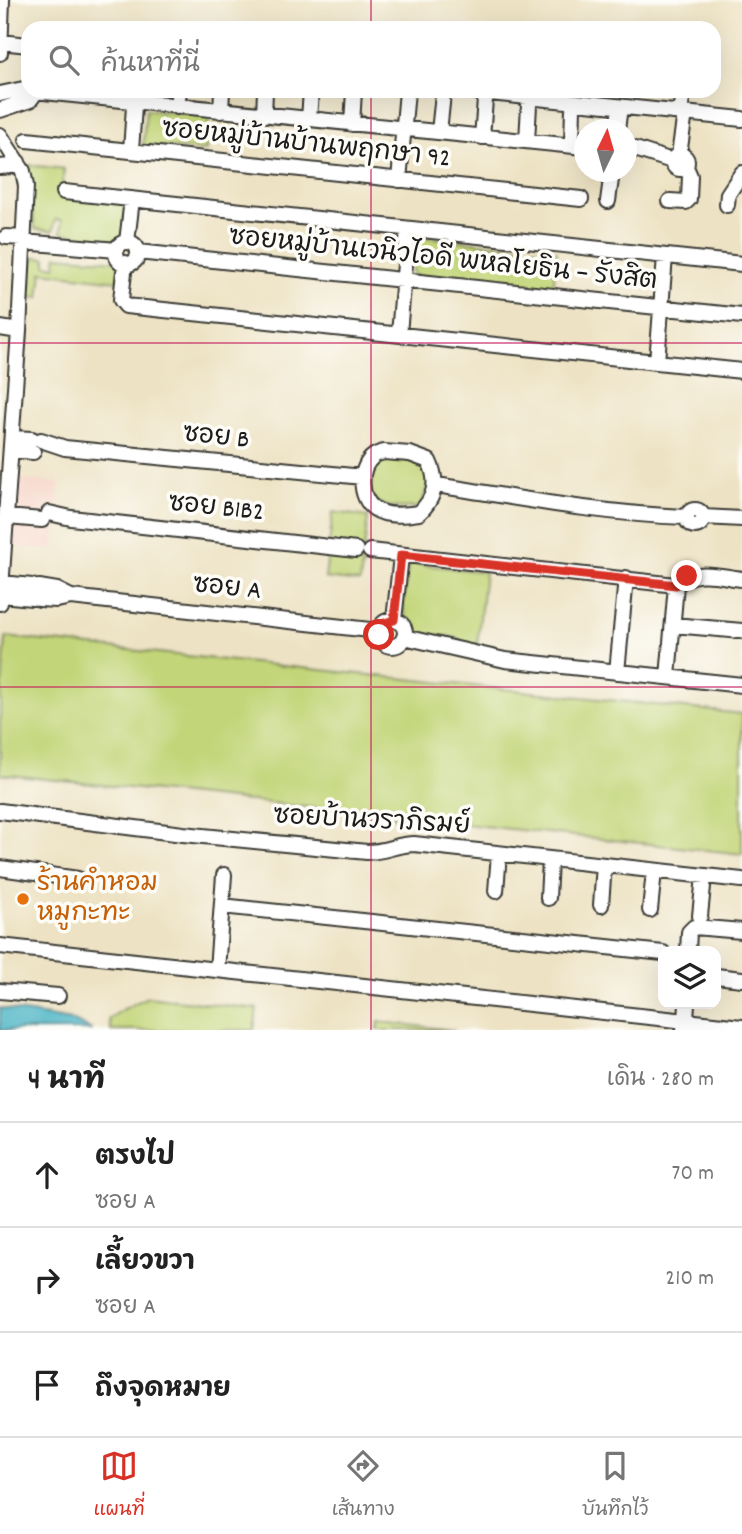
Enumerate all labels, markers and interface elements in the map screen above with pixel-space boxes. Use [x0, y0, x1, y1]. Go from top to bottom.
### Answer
search box [21, 21, 721, 98]
icon: search [45, 41, 83, 79]
text: ค้นหาที่นี่ [101, 47, 200, 84]
street label: ซอยหมู่บ้านบ้านพฤกษา 92 [160, 110, 452, 179]
north arrow [574, 119, 637, 182]
street label: ซอยหมู่บ้านเวนิวไอดี พหลโยธิน – รังสิต [227, 218, 659, 301]
street label: ซอย B [181, 416, 251, 460]
street label: ซอย B1B2 [166, 486, 266, 532]
route end [671, 560, 702, 591]
street label: ซอย A [191, 567, 263, 611]
route start [363, 619, 394, 650]
street label: ซอยบ้านวราภิรมย์ [272, 797, 472, 846]
place label: ร้านคำหอม หมูกะทะ [37, 865, 158, 933]
marker: ร้านคำหอม หมูกะทะ [15, 891, 31, 907]
map controls [658, 946, 721, 1009]
button: layers [658, 946, 721, 1009]
text: 4 นาที [28, 1061, 105, 1104]
text: เดิน · 280 m [607, 1064, 714, 1097]
text: ตรงไป [95, 1140, 175, 1177]
icon: ahead [28, 1156, 66, 1194]
text: 70 m [672, 1158, 714, 1191]
text: ซอย A [95, 1187, 156, 1220]
text: เลี้ยวขวา [95, 1245, 195, 1282]
icon: right [28, 1261, 66, 1299]
text: 210 m [665, 1263, 714, 1296]
text: ซอย A [95, 1292, 156, 1325]
icon: arrive [28, 1366, 66, 1404]
text: ถึงจุดหมาย [95, 1372, 231, 1409]
tab: แผนที่ [94, 1447, 145, 1525]
tab: เส้นทาง [332, 1447, 395, 1525]
tab: บันทึกไว้ [582, 1447, 648, 1525]

